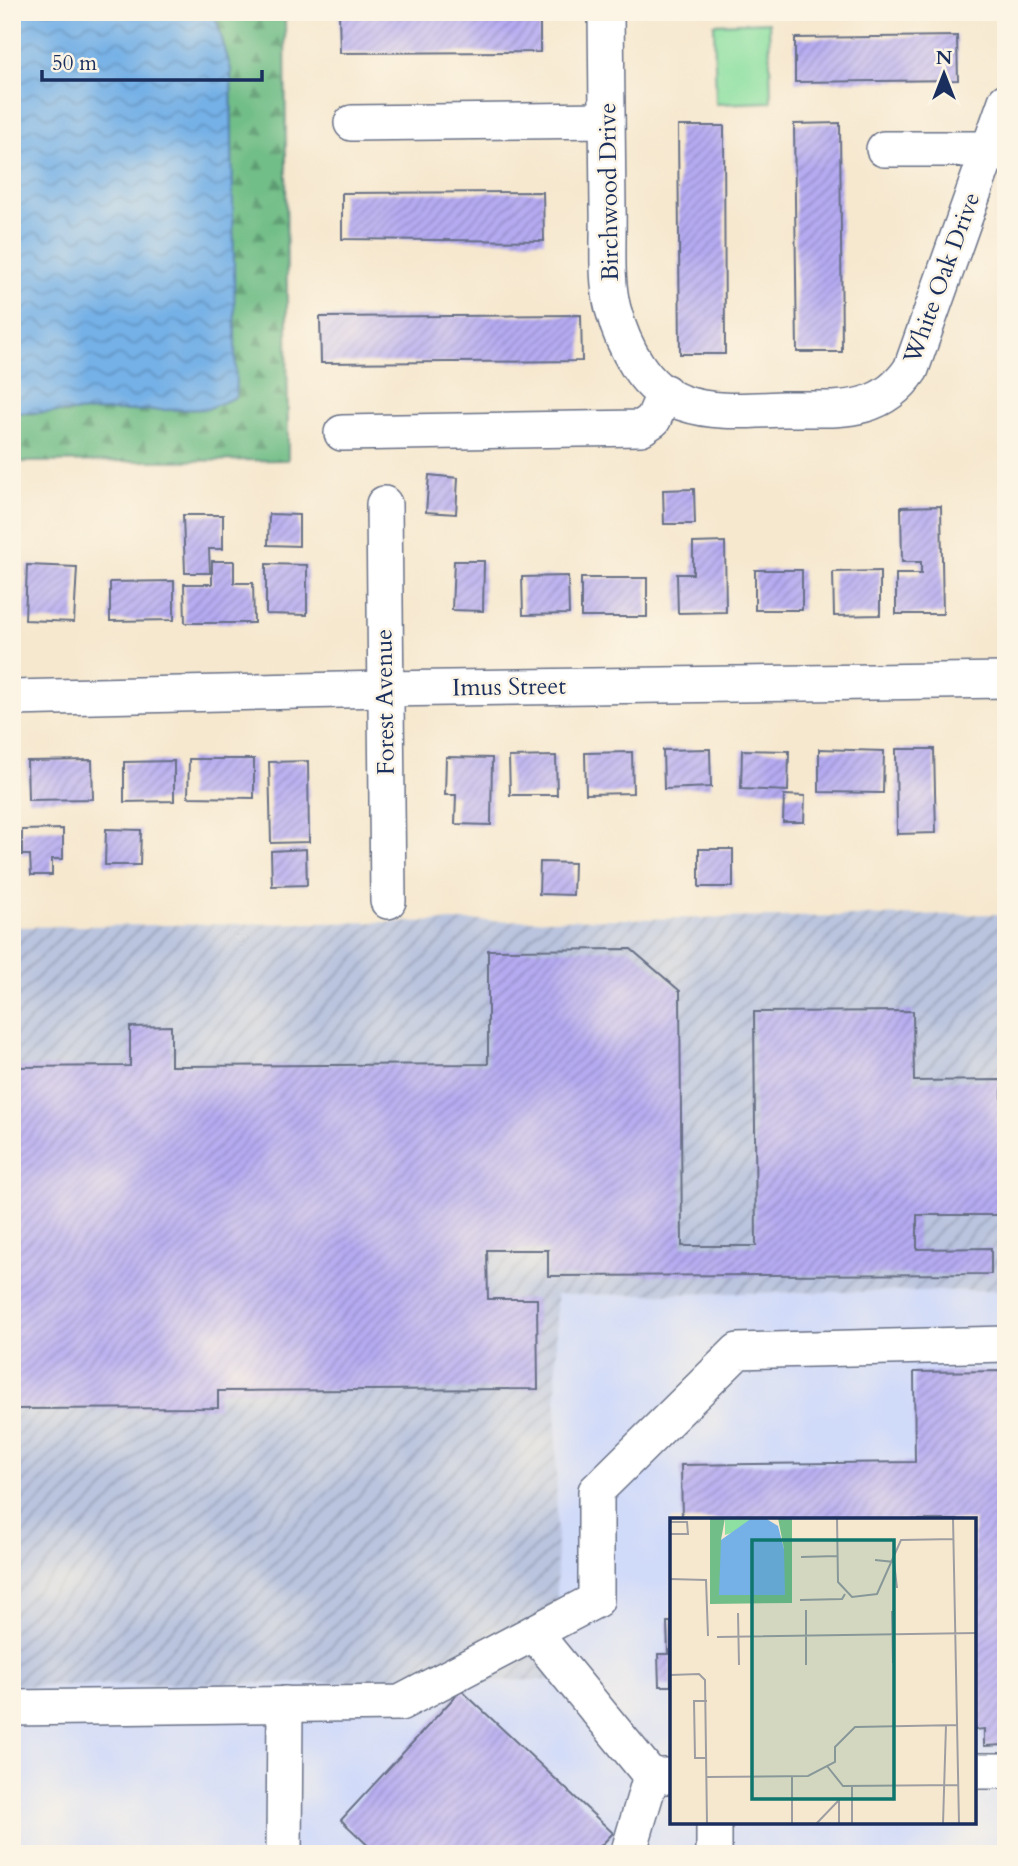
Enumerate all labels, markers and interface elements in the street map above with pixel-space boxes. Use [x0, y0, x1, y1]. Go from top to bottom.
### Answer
scale bar [42, 38, 262, 82]
north arrow [909, 38, 979, 108]
text: N [936, 45, 953, 71]
text: 50 m [52, 49, 97, 78]
street label: Birchwood Drive [591, 103, 627, 281]
street label: White Oak Drive [895, 188, 988, 369]
street label: Forest Avenue [367, 629, 403, 775]
street label: Imus Street [452, 670, 567, 704]
inset map [670, 1518, 976, 1824]

